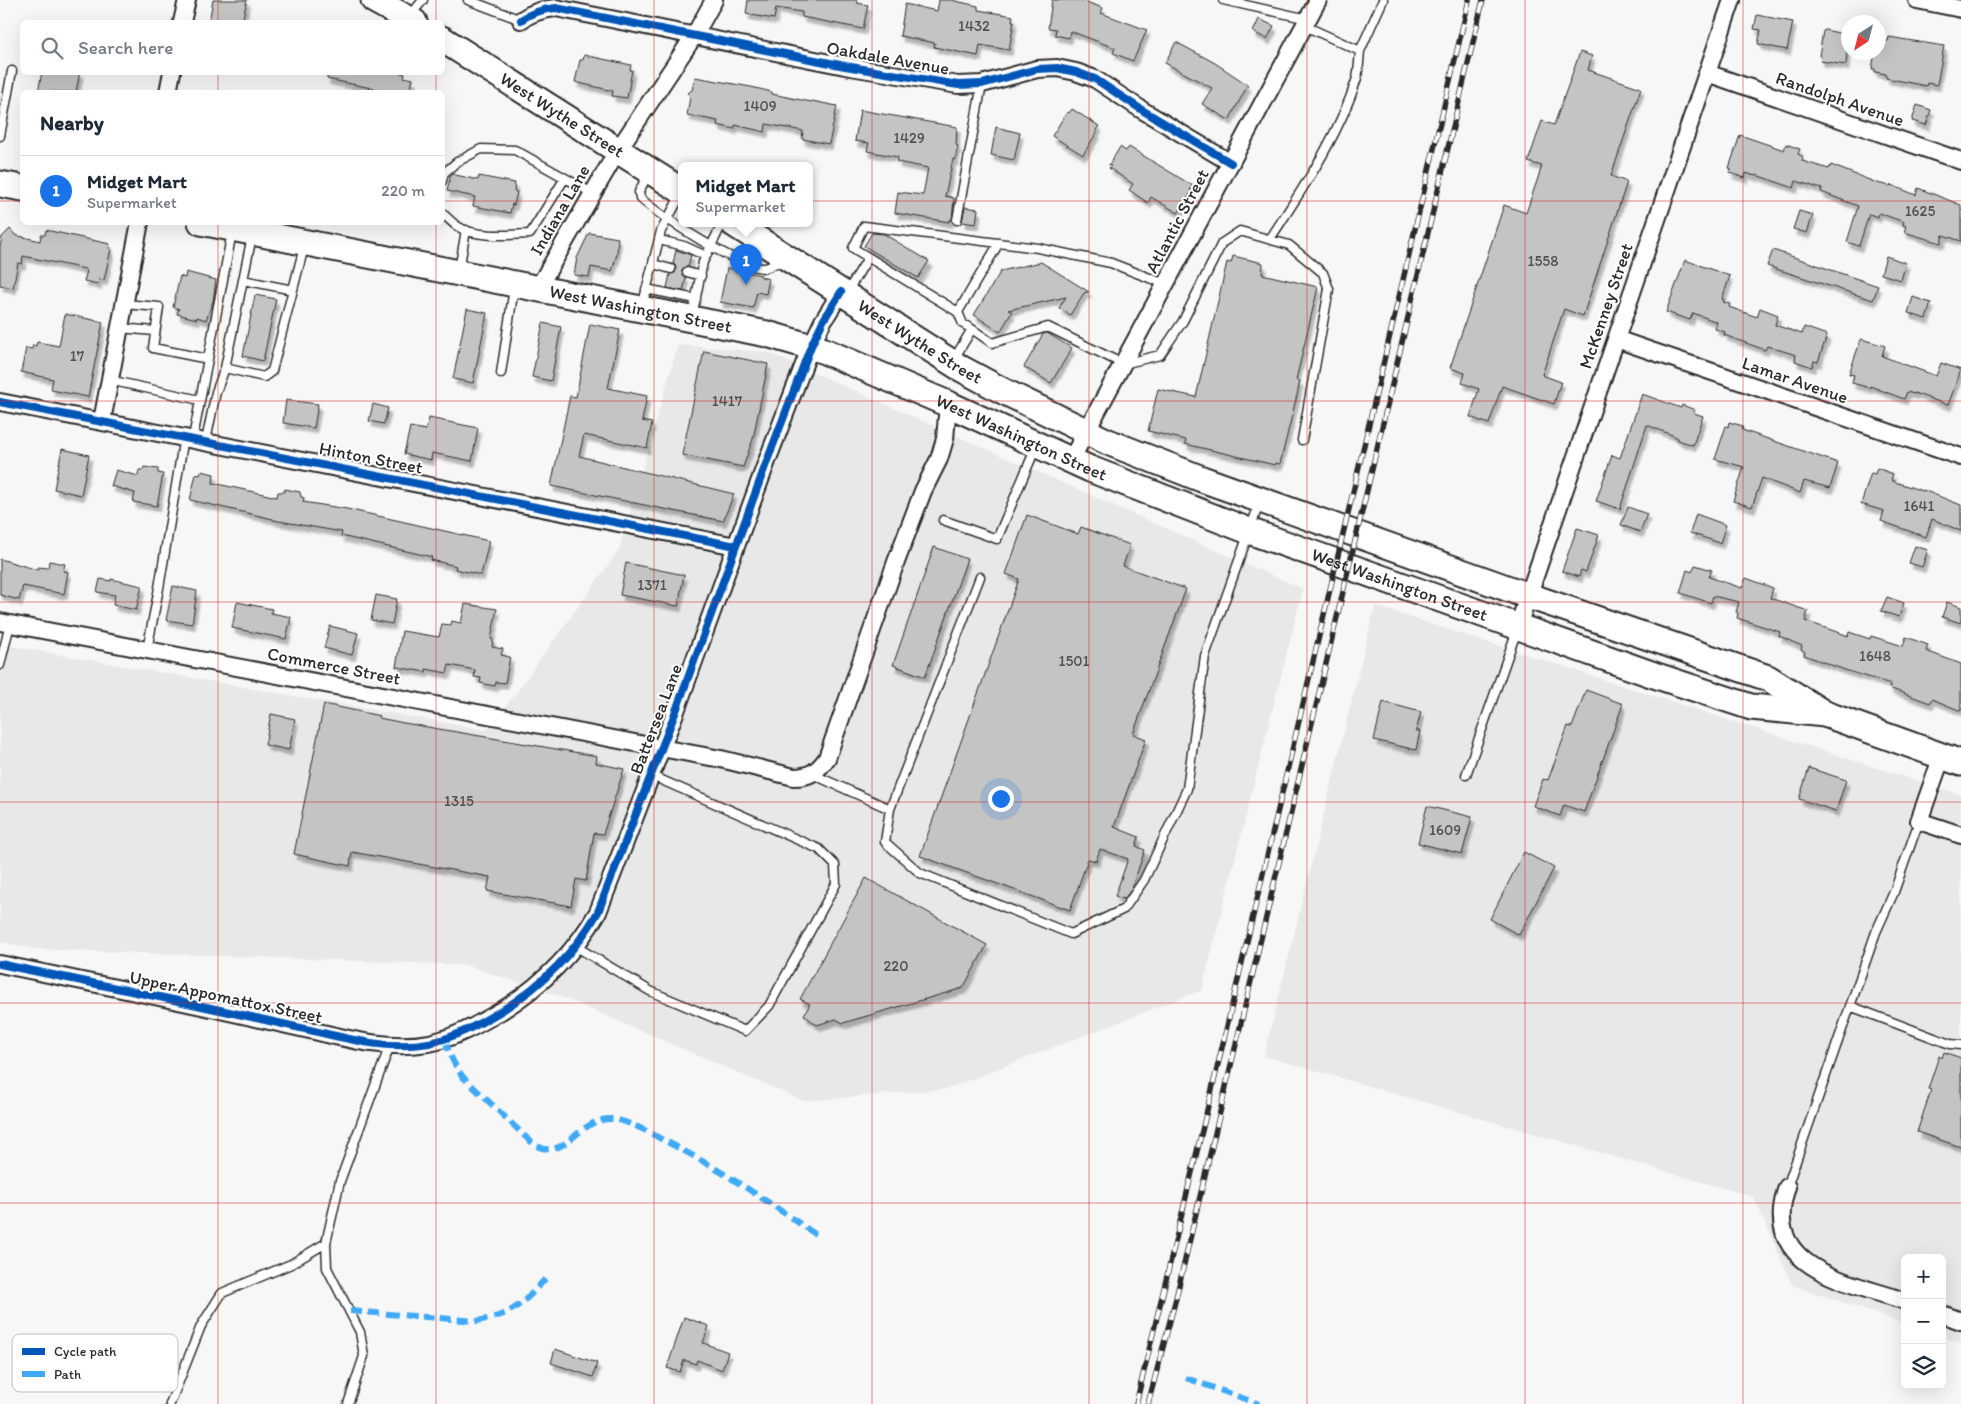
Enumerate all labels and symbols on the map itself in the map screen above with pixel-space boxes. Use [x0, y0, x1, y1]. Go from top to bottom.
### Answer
north arrow [1841, 15, 1886, 60]
house number: 1432 [958, 17, 990, 35]
street label: Oakdale Avenue [825, 36, 951, 80]
street label: West Wythe Street [496, 67, 628, 163]
street label: Randolph Avenue [1773, 67, 1907, 131]
house number: 1409 [743, 97, 777, 115]
house number: 1429 [893, 129, 925, 147]
street label: Indiana Lane [525, 161, 595, 259]
street label: Atlantic Street [1140, 165, 1214, 277]
house number: 1625 [1905, 202, 1935, 220]
street label: McKenney Street [1574, 240, 1638, 372]
pin: 1 [730, 244, 762, 285]
house number: 1558 [1528, 252, 1558, 270]
street label: West Washington Street [547, 280, 734, 338]
street label: West Wythe Street [853, 294, 986, 389]
house number: 17 [70, 347, 85, 365]
street label: Lamar Avenue [1739, 352, 1851, 408]
street label: West Washington Street [933, 389, 1110, 486]
house number: 1417 [712, 392, 743, 410]
street label: Hinton Street [317, 437, 425, 479]
house number: 1641 [1904, 497, 1934, 515]
street label: West Washington Street [1309, 543, 1491, 626]
house number: 1371 [637, 576, 667, 594]
street label: Commerce Street [266, 642, 403, 690]
house number: 1648 [1859, 647, 1891, 665]
house number: 1501 [1058, 652, 1090, 670]
street label: Battersea Lane [625, 661, 687, 777]
your location [988, 786, 1014, 812]
house number: 1315 [444, 792, 474, 810]
house number: 1609 [1429, 821, 1461, 839]
house number: 220 [883, 957, 909, 975]
street label: Upper Appomattox Street [128, 966, 325, 1028]
legend [12, 1334, 178, 1392]
text: Cycle path [54, 1343, 117, 1360]
text: Path [54, 1366, 81, 1383]

